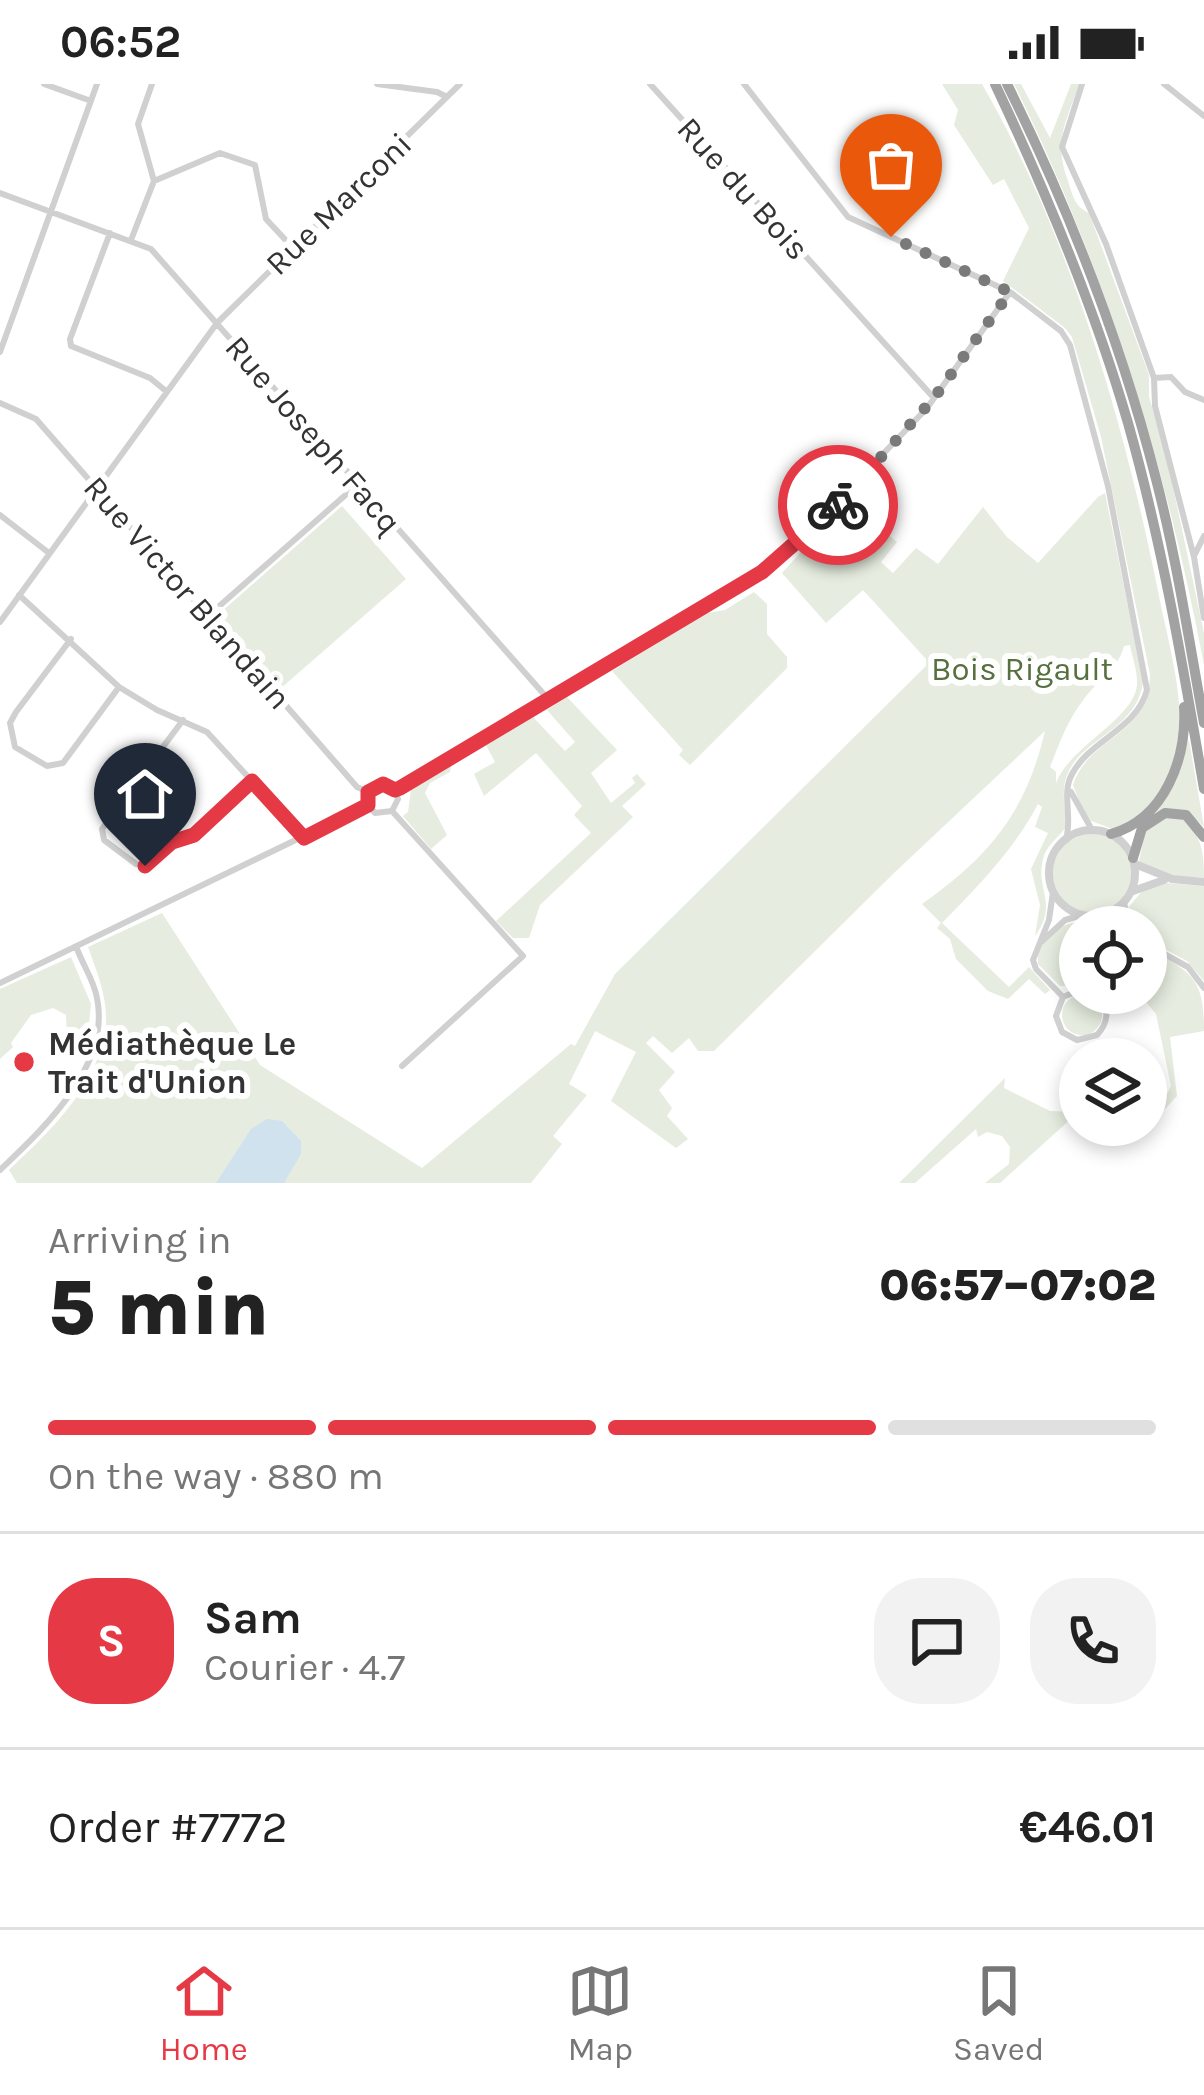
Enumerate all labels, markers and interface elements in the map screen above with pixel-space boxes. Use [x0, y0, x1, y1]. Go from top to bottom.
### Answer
text: 06:52 [60, 16, 181, 68]
street label: Rue du Bois [670, 110, 817, 268]
pin [840, 114, 942, 237]
street label: Rue Marconi [258, 125, 419, 283]
icon: bag [858, 132, 924, 198]
street label: Rue Joseph Facq [217, 328, 409, 541]
courier [778, 445, 898, 565]
street label: Rue Victor Blandain [76, 469, 299, 717]
icon: bike [805, 472, 871, 538]
park label: Bois Rigault [931, 650, 1113, 688]
pin [94, 743, 196, 866]
icon: home [112, 761, 178, 827]
map controls [1059, 906, 1167, 1146]
button: locate [1059, 906, 1167, 1014]
place label: Médiathèque Le Trait d'Union [48, 1025, 296, 1101]
button: layers [1059, 1038, 1167, 1146]
marker: Médiathèque Le Trait d'Union [11, 1049, 37, 1075]
text: Arriving in [48, 1217, 231, 1263]
text: 06:57–07:02 [879, 1259, 1156, 1311]
text: 5 min [48, 1262, 269, 1354]
text: On the way · 880 m [48, 1453, 384, 1499]
button: chat [874, 1578, 1000, 1704]
button: phone [1030, 1578, 1156, 1704]
text: Sam [204, 1592, 302, 1644]
text: S [97, 1615, 125, 1667]
text: Courier · 4.7 [204, 1644, 405, 1690]
text: Order #7772 [48, 1801, 288, 1853]
text: €46.01 [1019, 1801, 1156, 1853]
tab: Home [160, 1958, 248, 2068]
tab: Map [567, 1958, 633, 2068]
tab: Saved [953, 1958, 1044, 2068]

